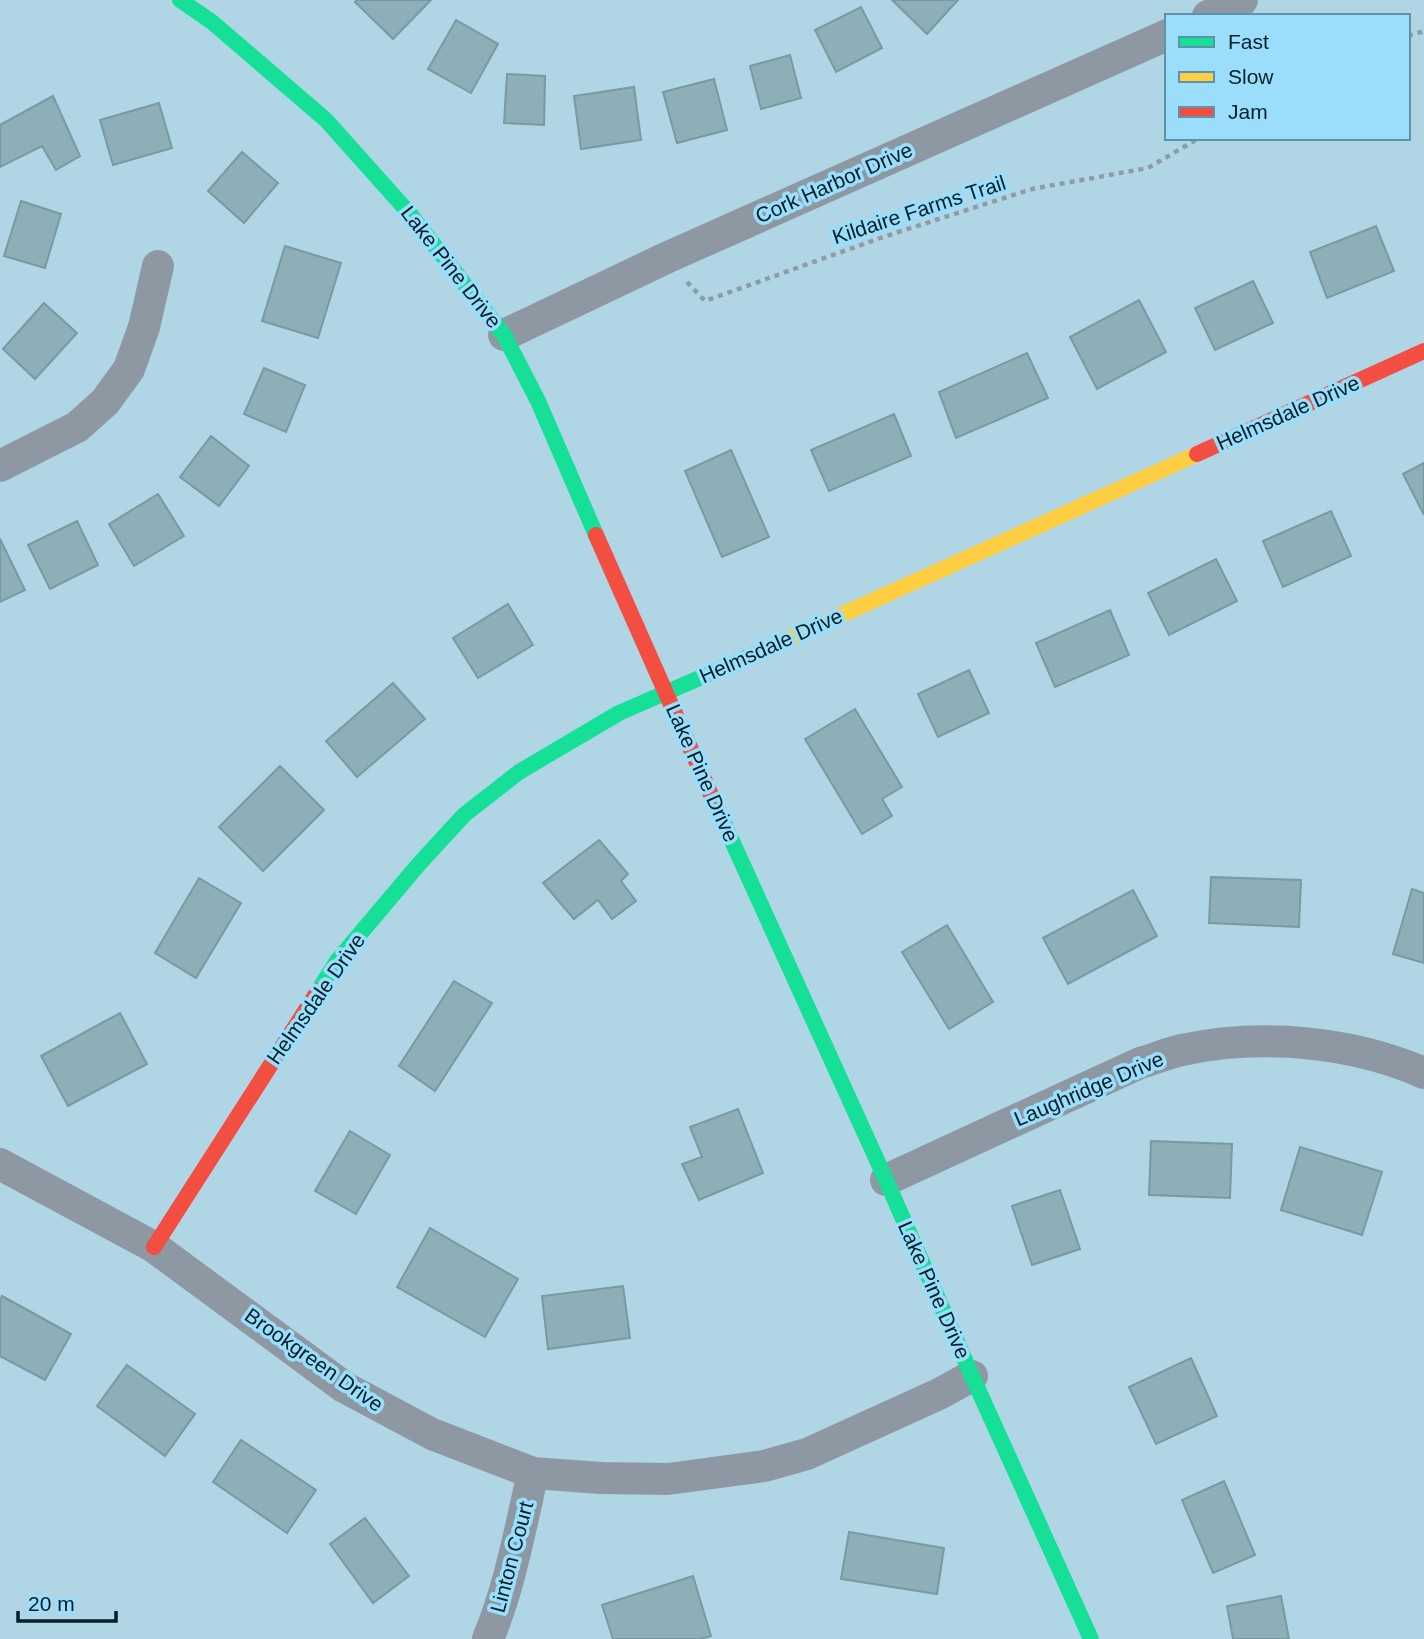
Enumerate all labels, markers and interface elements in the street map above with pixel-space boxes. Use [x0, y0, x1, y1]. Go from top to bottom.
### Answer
legend [1165, 14, 1410, 140]
text: Fast [1228, 30, 1269, 53]
text: Slow [1228, 65, 1274, 88]
text: Jam [1228, 100, 1268, 123]
street label: Cork Harbor Drive [752, 138, 916, 227]
street label: Kildaire Farms Trail [829, 171, 1008, 248]
street label: Lake Pine Drive [397, 201, 506, 332]
street label: Helmsdale Drive [1213, 371, 1363, 454]
street label: Helmsdale Drive [696, 604, 846, 687]
street label: Lake Pine Drive [662, 700, 743, 845]
street label: Helmsdale Drive [262, 929, 369, 1068]
street label: Laughridge Drive [1011, 1047, 1167, 1130]
street label: Lake Pine Drive [894, 1217, 975, 1362]
street label: Brookgreen Drive [241, 1303, 388, 1416]
street label: Linton Court [486, 1498, 537, 1615]
scale bar [18, 1580, 116, 1624]
text: 20 m [28, 1592, 75, 1615]

